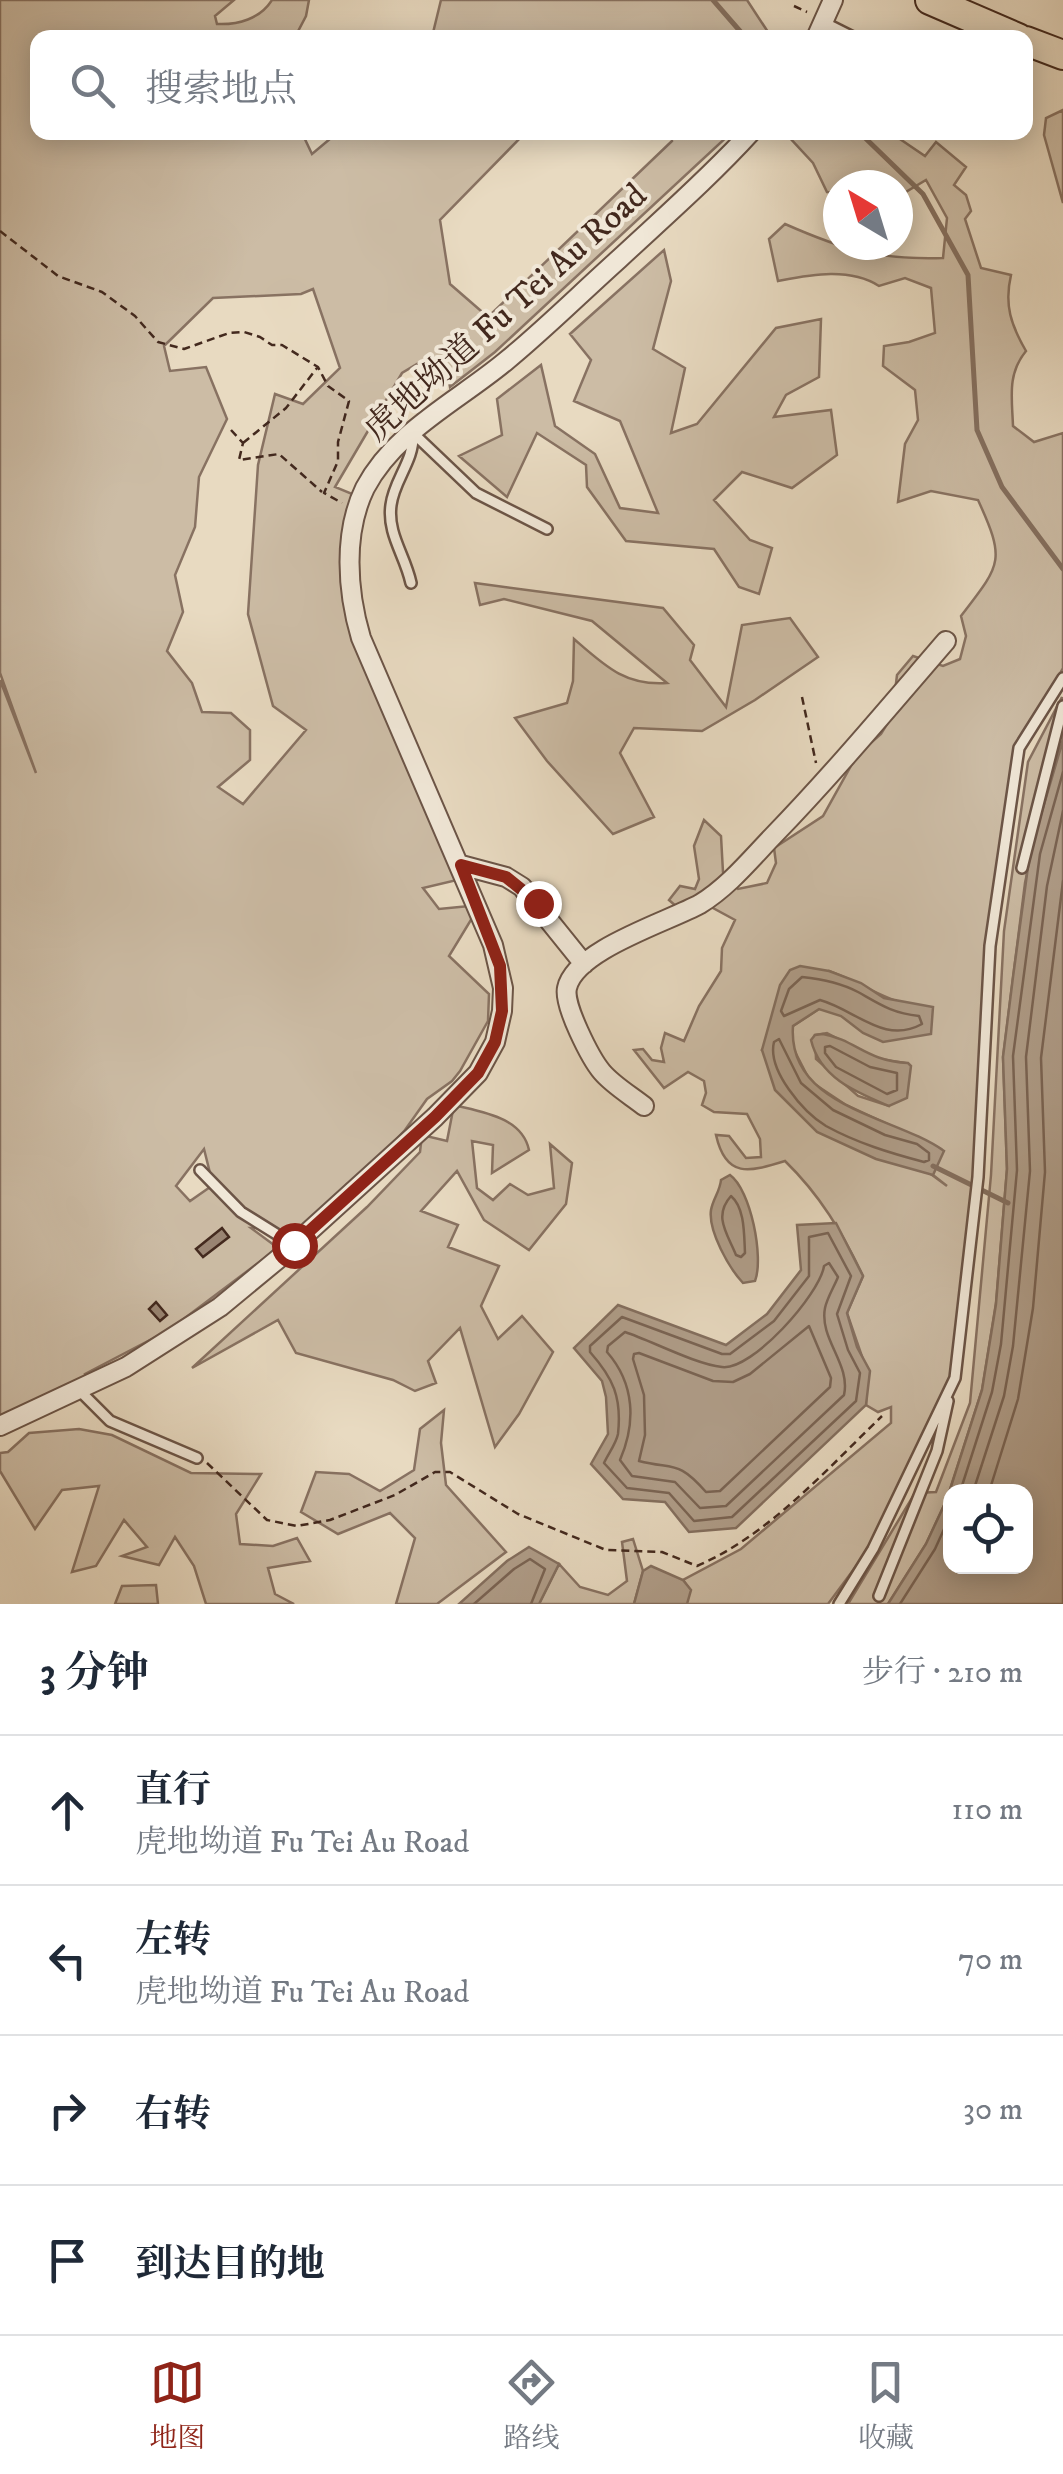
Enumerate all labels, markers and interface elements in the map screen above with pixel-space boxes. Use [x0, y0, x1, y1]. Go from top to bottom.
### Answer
search box [30, 30, 1033, 140]
icon: search [65, 58, 120, 113]
text: 搜索地点 [145, 66, 297, 114]
north arrow [823, 170, 913, 260]
street label: 虎地坳道 Fu Tei Au Road [355, 174, 657, 452]
route end [516, 881, 562, 927]
route start [272, 1223, 318, 1269]
map controls [943, 1484, 1033, 1574]
button: locate [943, 1484, 1033, 1574]
text: 3 分钟 [40, 1648, 149, 1700]
text: 步行 · 210 m [862, 1653, 1023, 1693]
text: 直行 [135, 1767, 211, 1815]
icon: ahead [40, 1783, 95, 1838]
text: 110 m [951, 1790, 1023, 1830]
text: 虎地坳道 Fu Tei Au Road [135, 1823, 469, 1863]
text: 左转 [135, 1917, 211, 1965]
icon: left [40, 1933, 95, 1988]
text: 70 m [958, 1940, 1023, 1980]
text: 虎地坳道 Fu Tei Au Road [135, 1973, 469, 2013]
icon: right [40, 2083, 95, 2138]
text: 30 m [963, 2090, 1023, 2130]
text: 右转 [135, 2091, 211, 2139]
icon: arrive [40, 2233, 95, 2288]
text: 到达目的地 [135, 2241, 325, 2289]
tab: 地图 [149, 2355, 205, 2456]
tab: 路线 [503, 2355, 560, 2456]
tab: 收藏 [858, 2355, 914, 2456]

